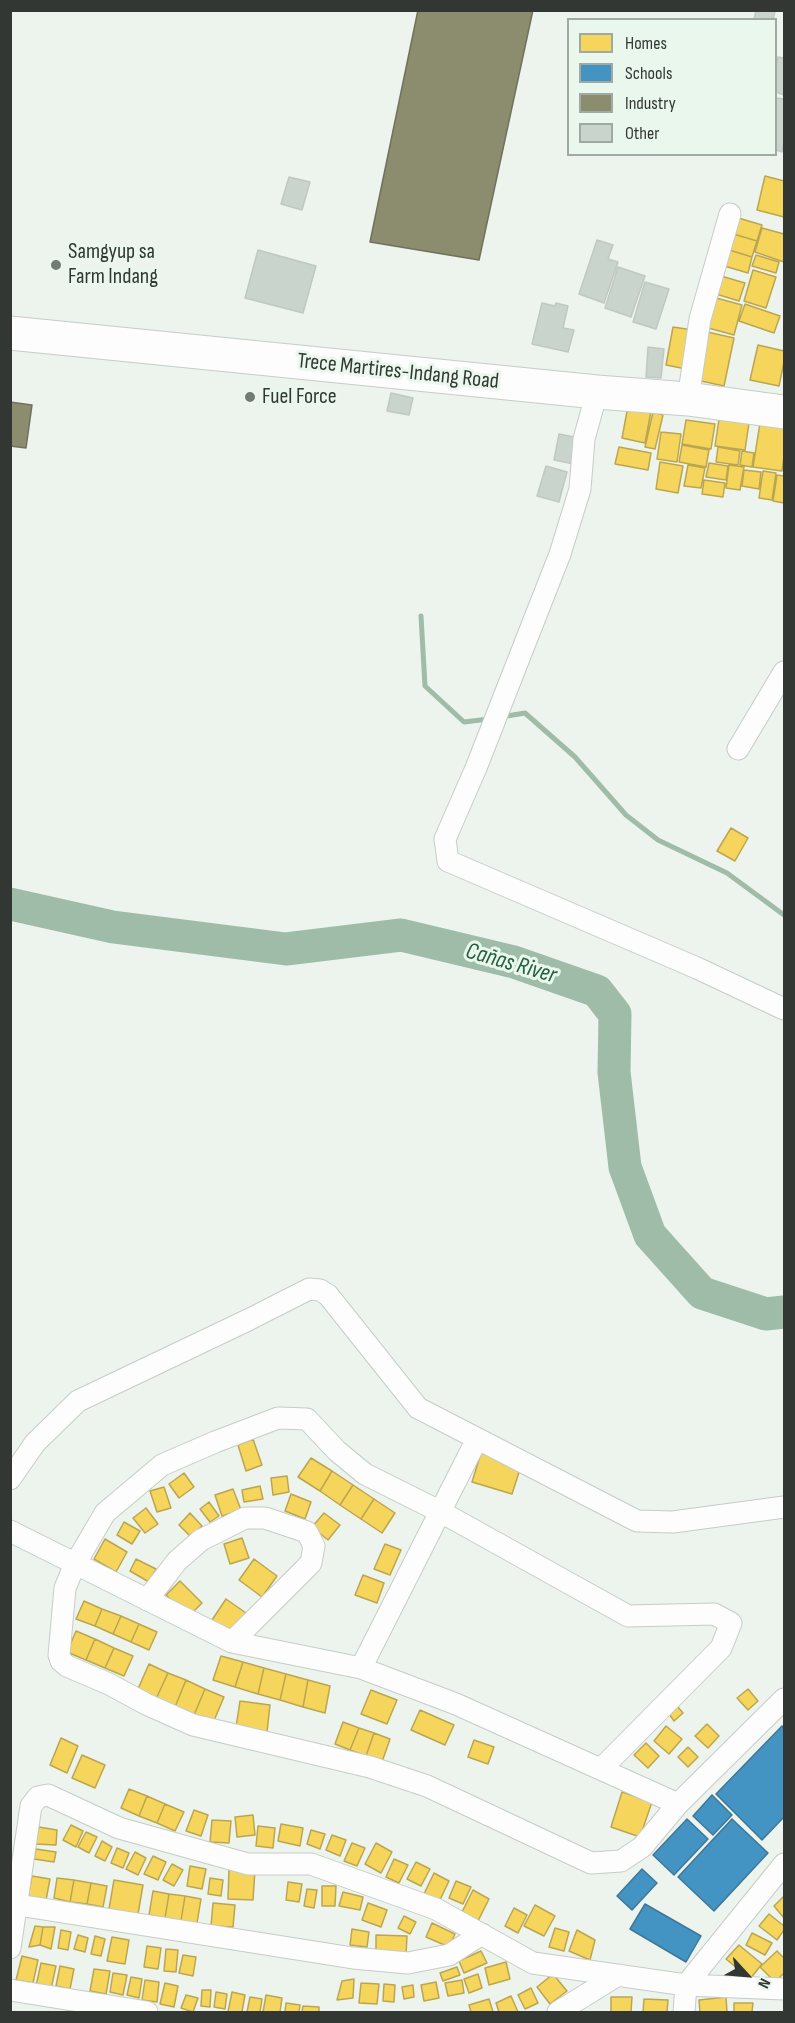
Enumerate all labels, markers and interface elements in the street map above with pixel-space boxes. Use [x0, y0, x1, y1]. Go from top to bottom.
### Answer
legend [567, 18, 777, 156]
text: Homes [625, 33, 667, 54]
text: Schools [625, 63, 672, 84]
text: Industry [625, 93, 676, 114]
text: Other [625, 123, 659, 144]
place label: Samgyup sa Farm Indang [68, 239, 158, 290]
marker: Samgyup sa Farm Indang [49, 258, 63, 272]
street label: Trece Martires-Indang Road [296, 348, 500, 396]
place label: Fuel Force [262, 384, 337, 410]
marker: Fuel Force [243, 390, 257, 404]
water label: Cañas River [462, 937, 560, 991]
north arrow [717, 1945, 777, 2005]
text: N [753, 1975, 774, 1991]

